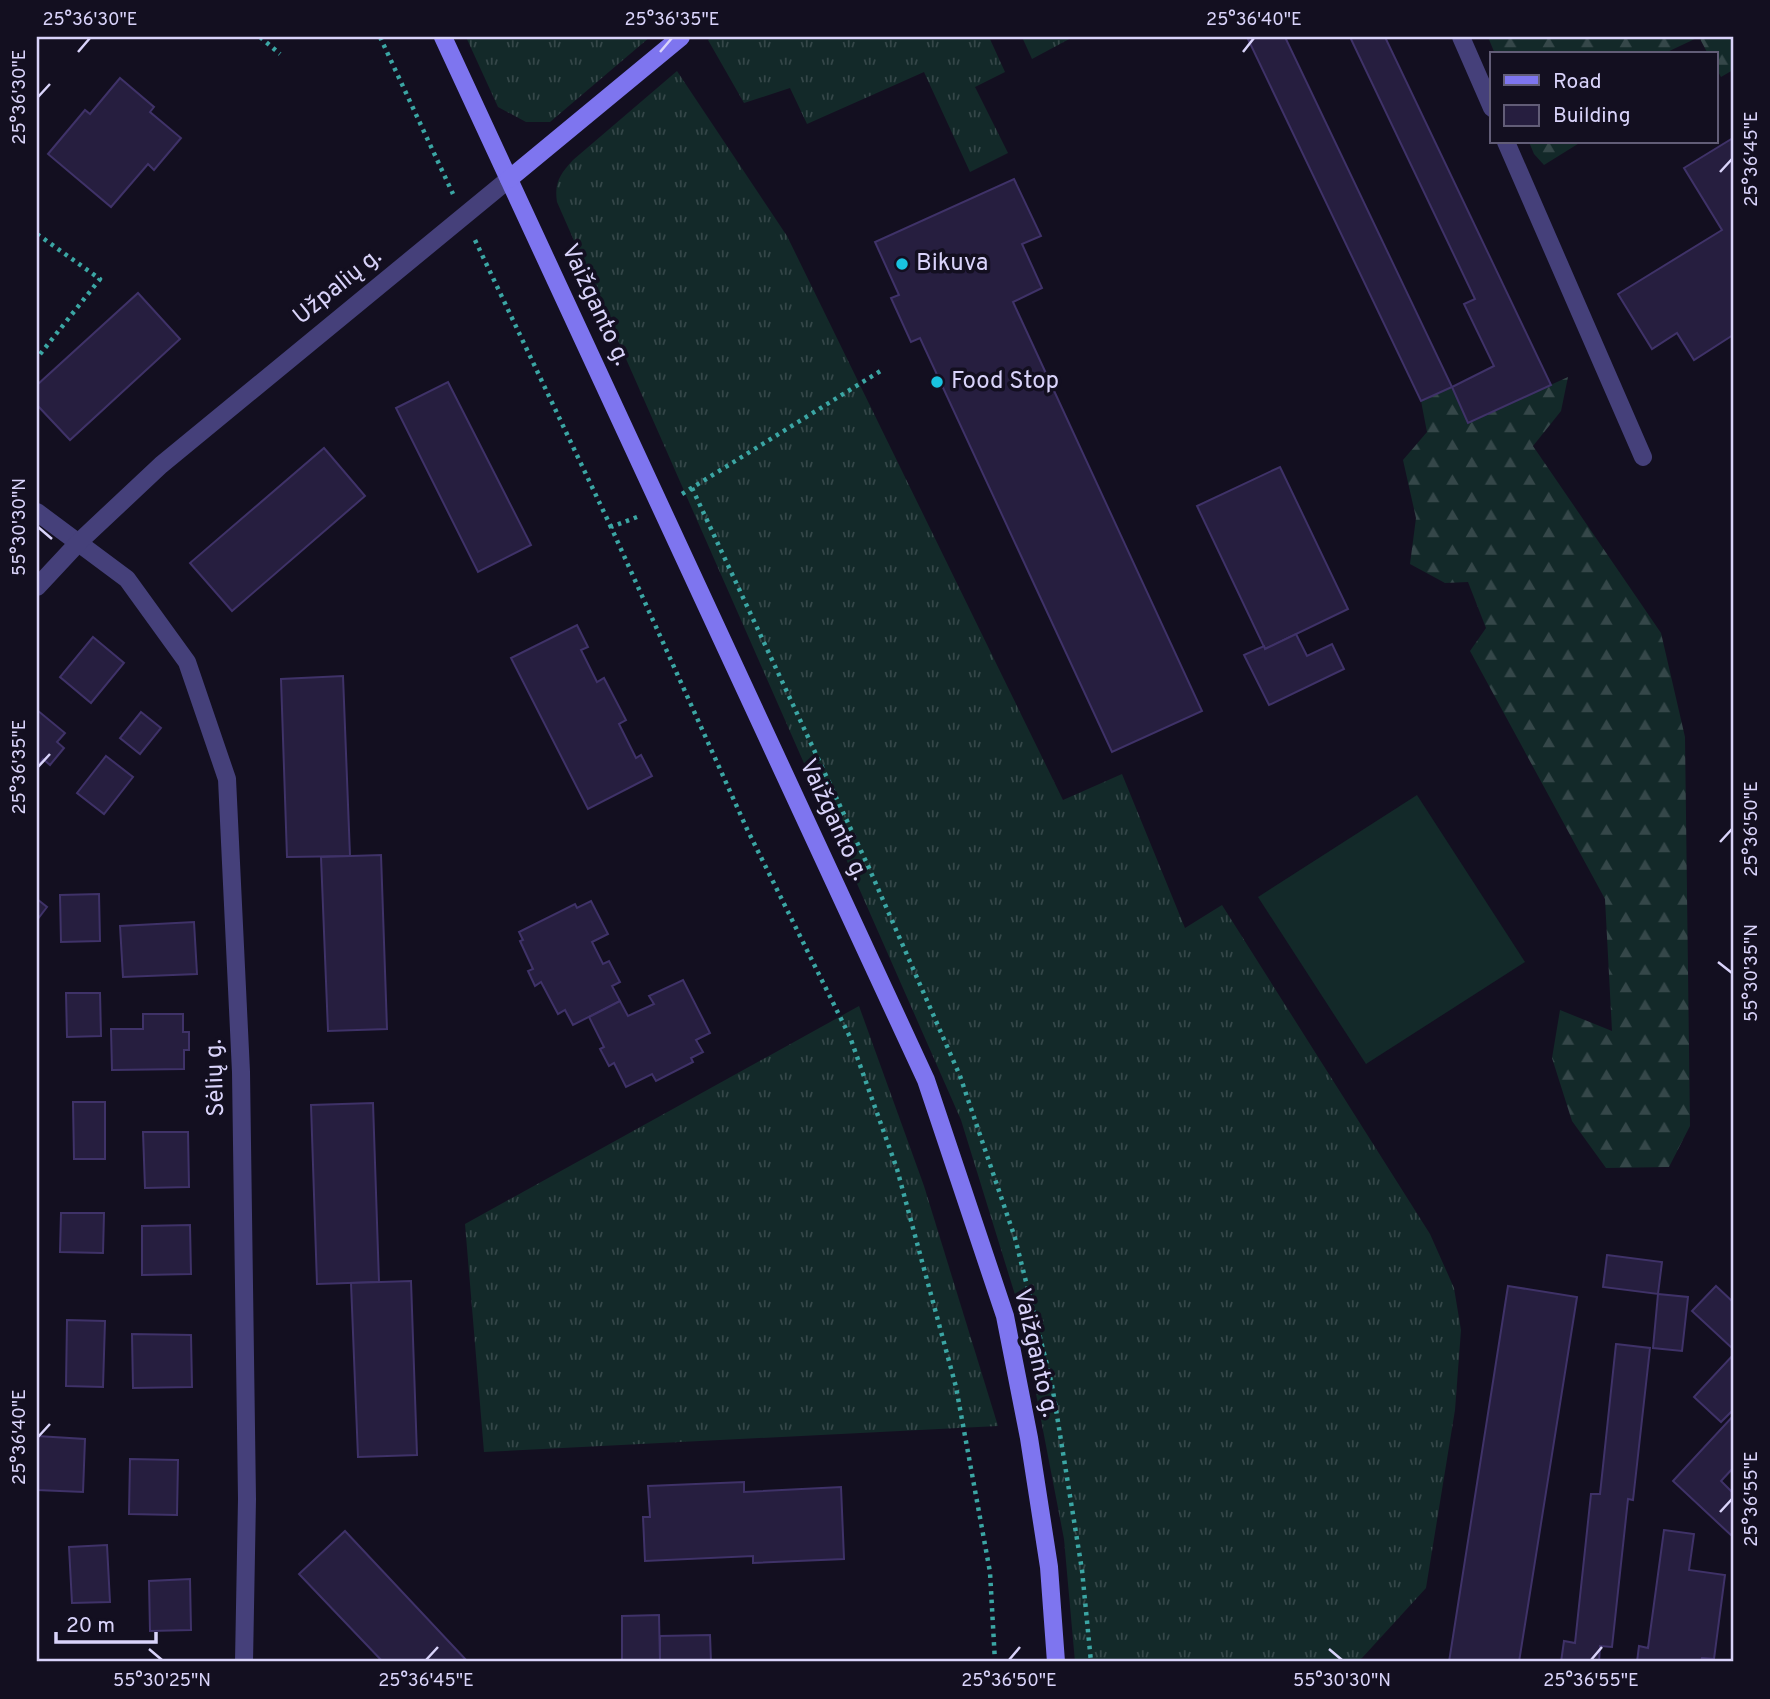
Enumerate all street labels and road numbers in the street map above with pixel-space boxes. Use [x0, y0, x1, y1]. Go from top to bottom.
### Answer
street label: Vaižganto g. [554, 239, 636, 371]
street label: Užpalių g. [288, 242, 388, 332]
street label: Vaižganto g. [792, 754, 874, 886]
street label: Sėlių g. [200, 1039, 232, 1117]
street label: Vaižganto g. [1006, 1286, 1064, 1420]

